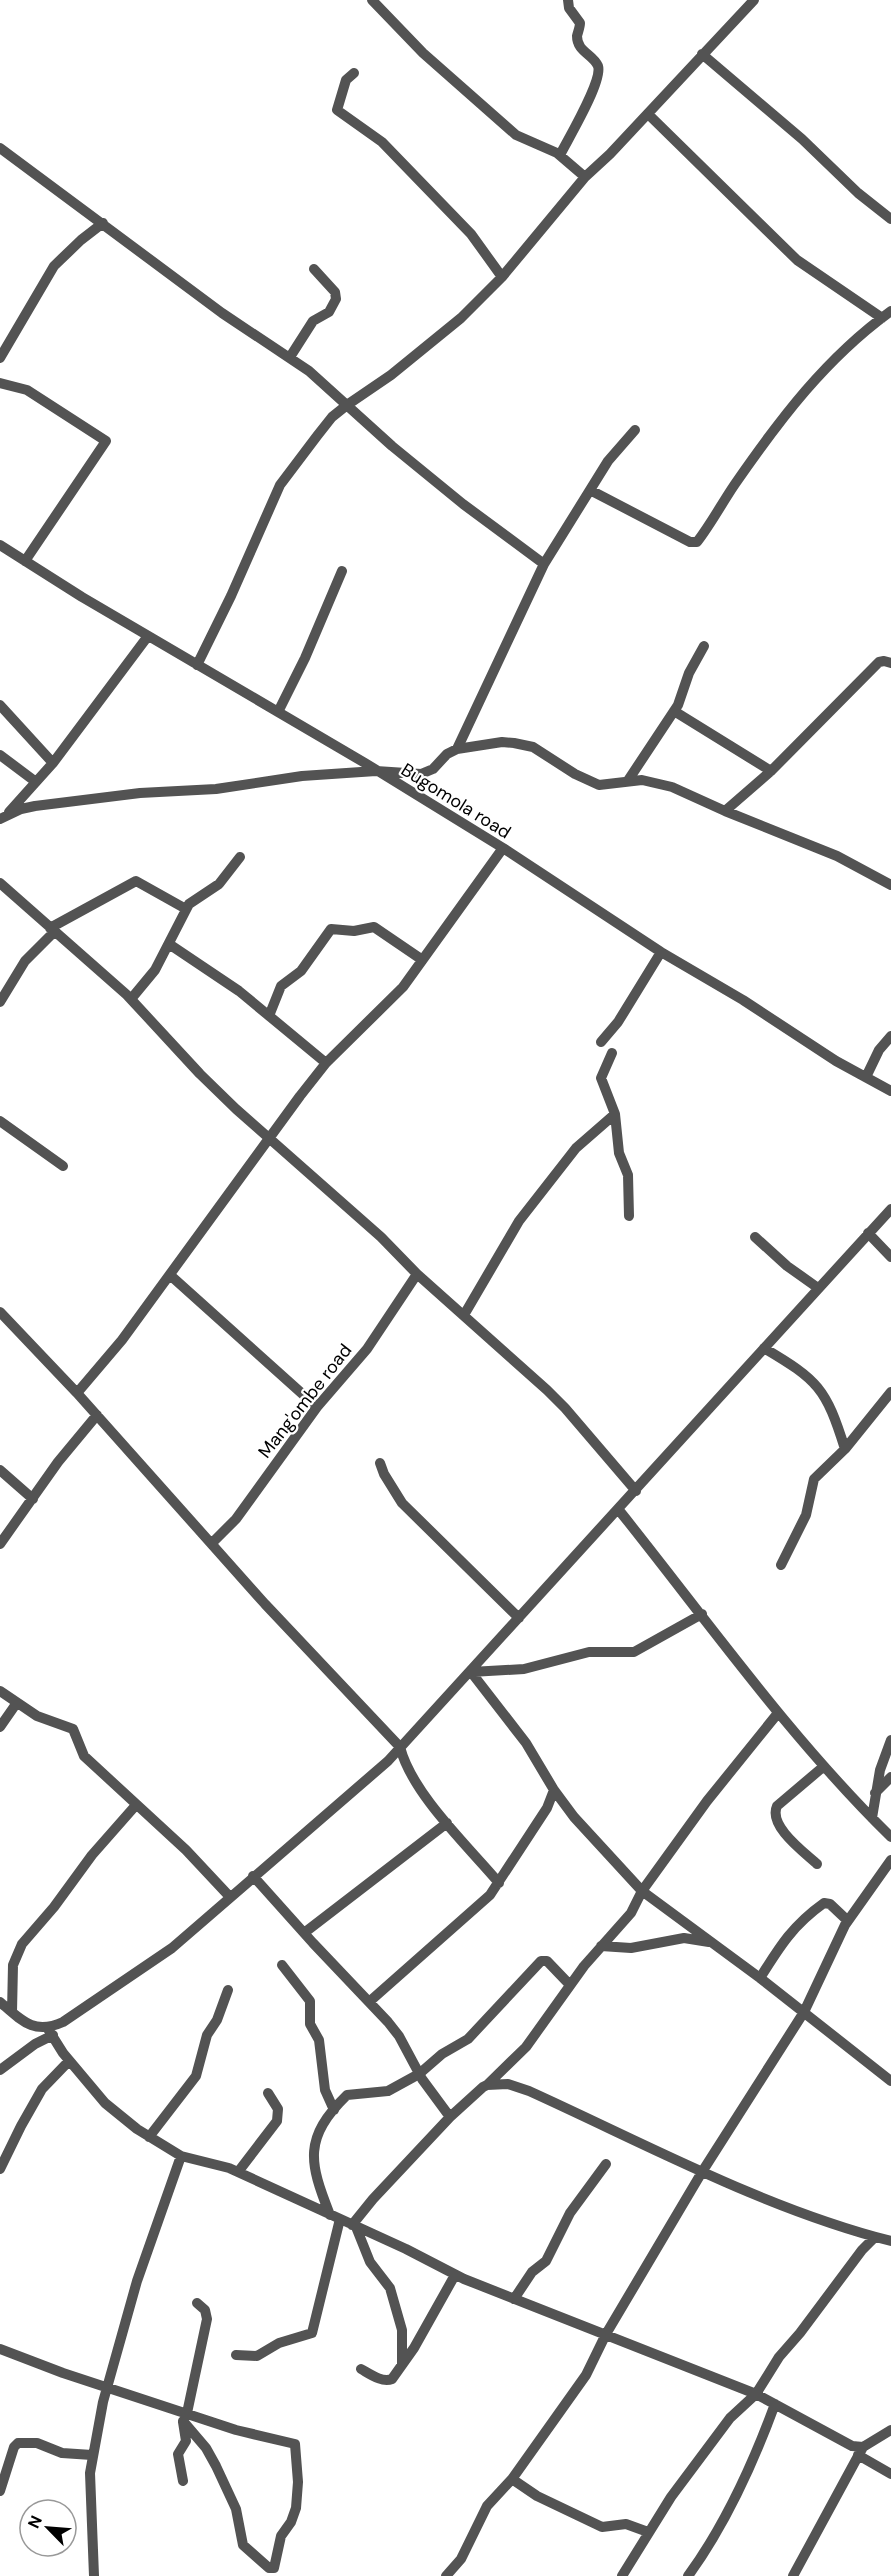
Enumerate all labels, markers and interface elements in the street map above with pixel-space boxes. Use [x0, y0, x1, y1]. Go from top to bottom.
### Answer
street label: Bugomola road [397, 758, 515, 844]
street label: Mang'ombe road [253, 1339, 357, 1463]
north arrow [18, 2498, 78, 2558]
text: N [23, 2512, 47, 2532]

